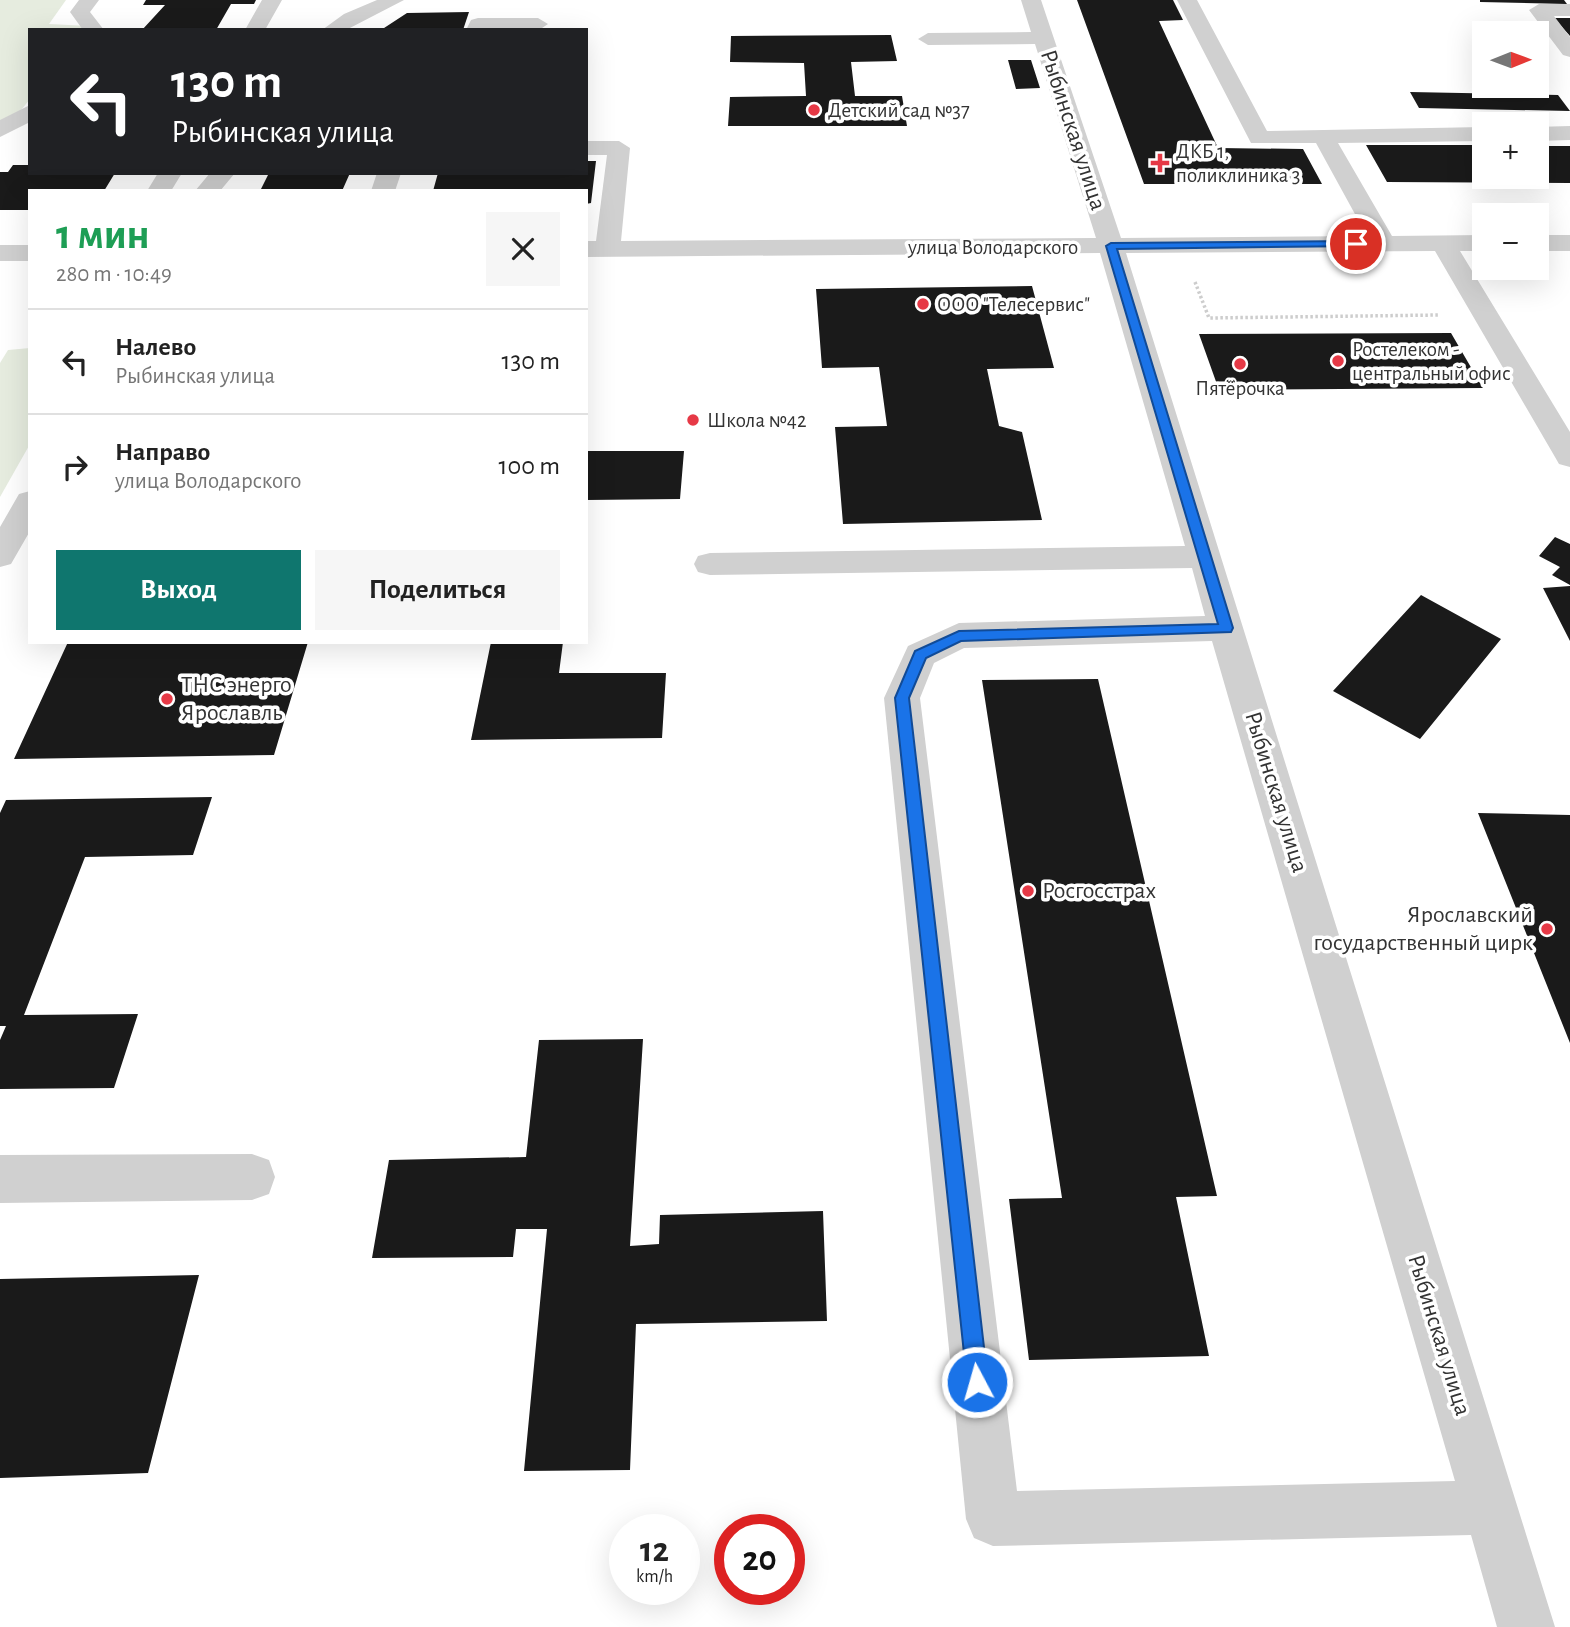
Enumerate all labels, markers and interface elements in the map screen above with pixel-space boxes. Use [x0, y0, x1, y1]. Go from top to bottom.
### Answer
north arrow [1472, 21, 1549, 98]
map controls [1472, 21, 1549, 280]
street label: Рыбинская улица [1036, 47, 1110, 213]
icon: left [56, 56, 147, 147]
text: 130 m [171, 58, 282, 107]
place label: Детский сад №37 [828, 100, 970, 121]
marker: Детский сад №37 [806, 102, 822, 118]
button: + [1472, 112, 1549, 189]
text: Рыбинская улица [171, 116, 394, 148]
place label: ДКБ 1, поликлиника 3 [1176, 141, 1300, 186]
marker: ДКБ 1, поликлиника 3 [1150, 153, 1170, 173]
button: − [1472, 203, 1549, 280]
button: close [486, 212, 560, 286]
text: 1 мин [56, 214, 150, 256]
pin [1326, 214, 1386, 274]
icon: arrive [1337, 225, 1375, 263]
street label: улица Володарского [907, 237, 1078, 258]
text: 280 m · 10:49 [56, 263, 172, 286]
place label: ООО "Телесервис" [937, 294, 1090, 315]
marker: ООО "Телесервис" [915, 296, 931, 312]
text: Налево [115, 334, 196, 360]
place label: Ростелеком - центральный офис [1352, 339, 1511, 384]
icon: left [56, 343, 94, 381]
text: 130 m [502, 348, 560, 374]
marker: Ростелеком - центральный офис [1330, 353, 1346, 369]
marker: Пятёрочка [1232, 356, 1248, 372]
text: Рыбинская улица [115, 365, 275, 388]
place label: Пятёрочка [1195, 378, 1285, 399]
place label: Школа №42 [707, 410, 806, 431]
marker: Школа №42 [685, 412, 701, 428]
text: Направо [115, 439, 210, 465]
icon: right [56, 448, 94, 486]
text: 100 m [499, 453, 560, 479]
text: улица Володарского [115, 470, 301, 493]
button: Выход [56, 550, 301, 630]
button: Поделиться [315, 550, 560, 630]
place label: ТНС энерго Ярославль [181, 673, 292, 725]
marker: ТНС энерго Ярославль [159, 691, 175, 707]
street label: Рыбинская улица [1240, 709, 1312, 875]
place label: Росгосстрах [1042, 879, 1157, 903]
marker: Росгосстрах [1020, 883, 1036, 899]
place label: Ярославский государственный цирк [1313, 903, 1533, 955]
marker: Ярославский государственный цирк [1539, 921, 1555, 937]
street label: Рыбинская улица [1403, 1252, 1475, 1418]
position arrow [940, 1345, 1014, 1419]
speed limit sign: 20 [714, 1514, 805, 1605]
text: 12 [640, 1533, 669, 1568]
text: km/h [636, 1568, 673, 1586]

